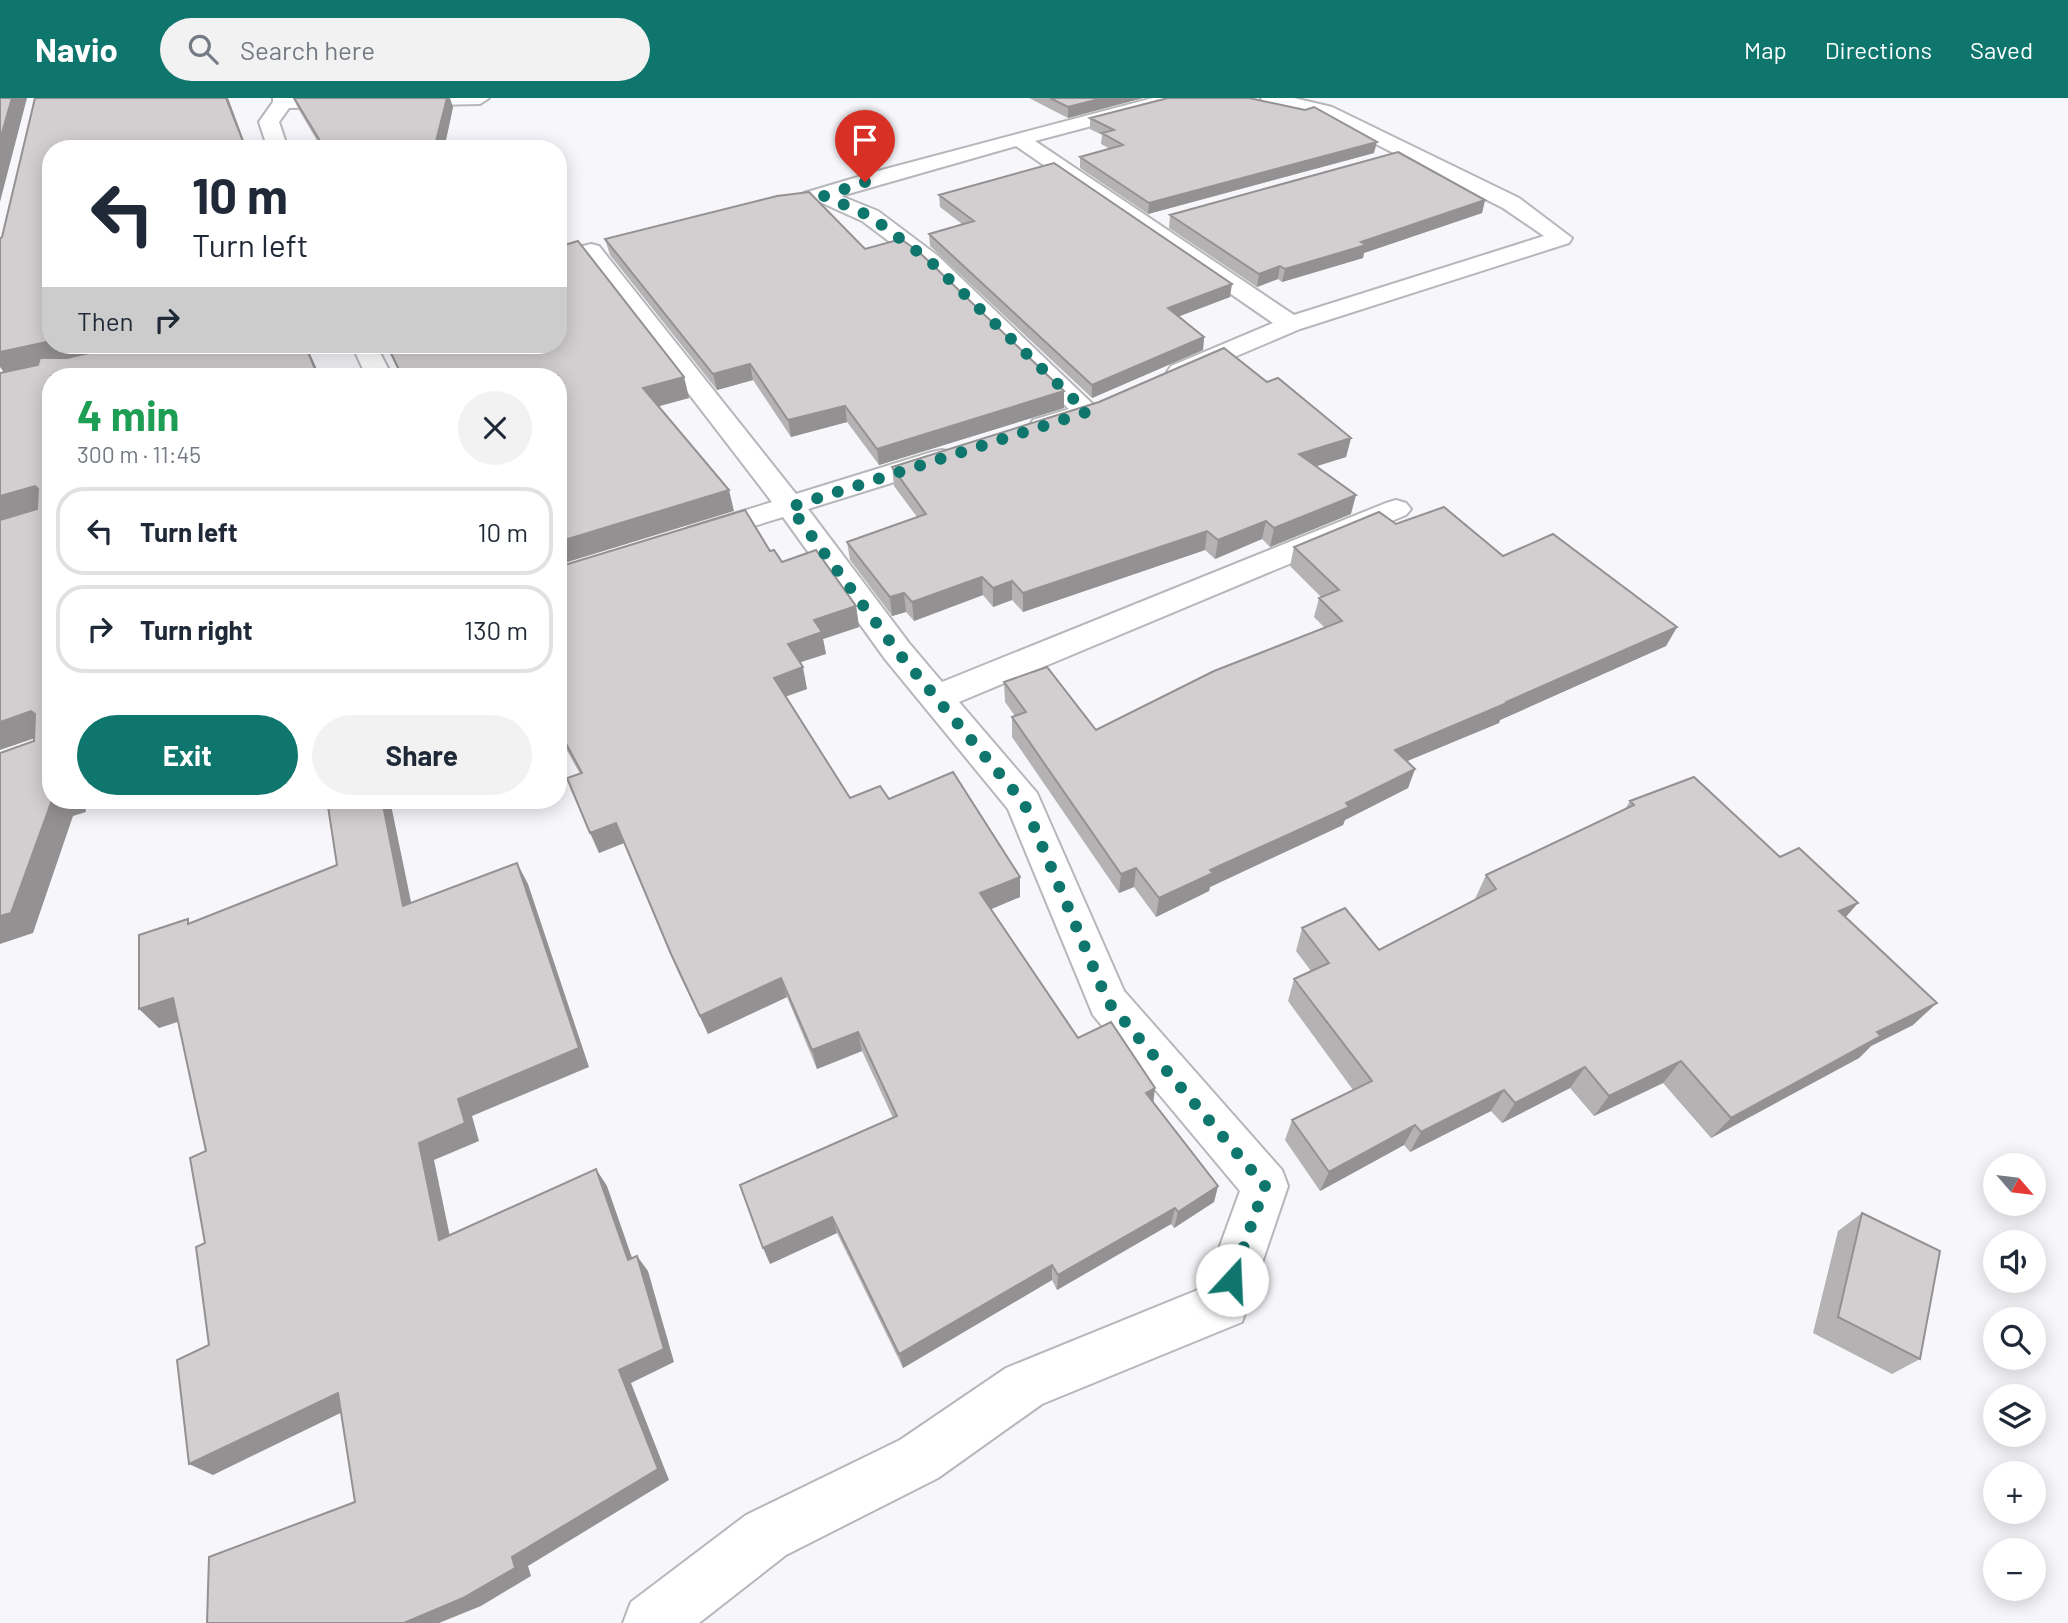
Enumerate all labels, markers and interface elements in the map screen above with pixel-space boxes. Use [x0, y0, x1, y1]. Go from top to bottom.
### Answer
search box [160, 18, 650, 81]
text: Navio [35, 29, 118, 69]
icon: search [184, 30, 222, 68]
text: Search here [240, 34, 375, 65]
text: Map [1744, 35, 1787, 64]
text: Directions [1825, 35, 1932, 64]
text: Saved [1970, 35, 2033, 64]
pin [835, 110, 895, 182]
icon: arrive [846, 121, 884, 159]
text: 10 m [192, 165, 288, 224]
icon: left [77, 168, 168, 259]
text: Turn left [192, 225, 309, 263]
icon: right [148, 301, 186, 339]
text: Then [77, 305, 134, 336]
text: 4 min [77, 389, 180, 439]
button: close [458, 391, 532, 465]
text: 300 m · 11:45 [77, 440, 201, 468]
icon: left [81, 512, 119, 550]
text: Turn left [140, 516, 238, 547]
text: 10 m [478, 516, 528, 547]
icon: right [81, 610, 119, 648]
text: Turn right [140, 614, 253, 645]
text: 130 m [464, 614, 528, 645]
button: Exit [77, 715, 298, 795]
button: Share [312, 715, 532, 795]
north arrow [1983, 1153, 2046, 1216]
map controls [1983, 1153, 2046, 1601]
button: sound [1983, 1230, 2046, 1293]
position arrow [1195, 1243, 1269, 1317]
button: search [1983, 1307, 2046, 1370]
button: layers [1983, 1384, 2046, 1447]
button: + [1983, 1461, 2046, 1524]
button: − [1983, 1538, 2046, 1601]

